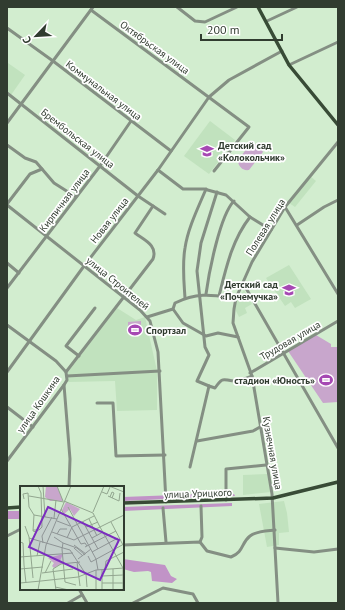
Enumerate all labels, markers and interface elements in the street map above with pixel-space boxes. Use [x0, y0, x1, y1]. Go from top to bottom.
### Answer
north arrow [16, 16, 56, 56]
scale bar [201, 16, 282, 42]
street label: Октябрьская улица [117, 18, 192, 77]
text: 200 m [207, 22, 240, 37]
text: С [19, 34, 35, 46]
street label: Коммунальная улица [63, 58, 144, 123]
street label: Брембольская улица [38, 106, 117, 171]
place label: Детский сад «Колокольчик» [218, 139, 285, 164]
school or university icon: Детский сад «Колокольчик» [199, 143, 215, 159]
street label: Кирпичная улица [36, 166, 92, 235]
street label: Новая улица [87, 195, 131, 246]
street label: Полевая улица [243, 196, 288, 258]
street label: улица Строителей [83, 254, 152, 313]
place label: Детский сад «Почемучка» [220, 278, 278, 303]
school or university icon: Детский сад «Почемучка» [281, 282, 297, 298]
street label: Трудовая улица [258, 318, 323, 363]
sports icon: Спортзал [127, 322, 143, 338]
place label: Спортзал [146, 324, 186, 337]
sports icon: стадион «Юность» [318, 372, 334, 388]
street label: улица Кошкина [14, 373, 63, 435]
place label: стадион «Юность» [234, 374, 315, 387]
street label: Кузнечная улица [260, 416, 285, 491]
inset map [20, 486, 124, 590]
street label: улица Урицкого [164, 486, 232, 501]

